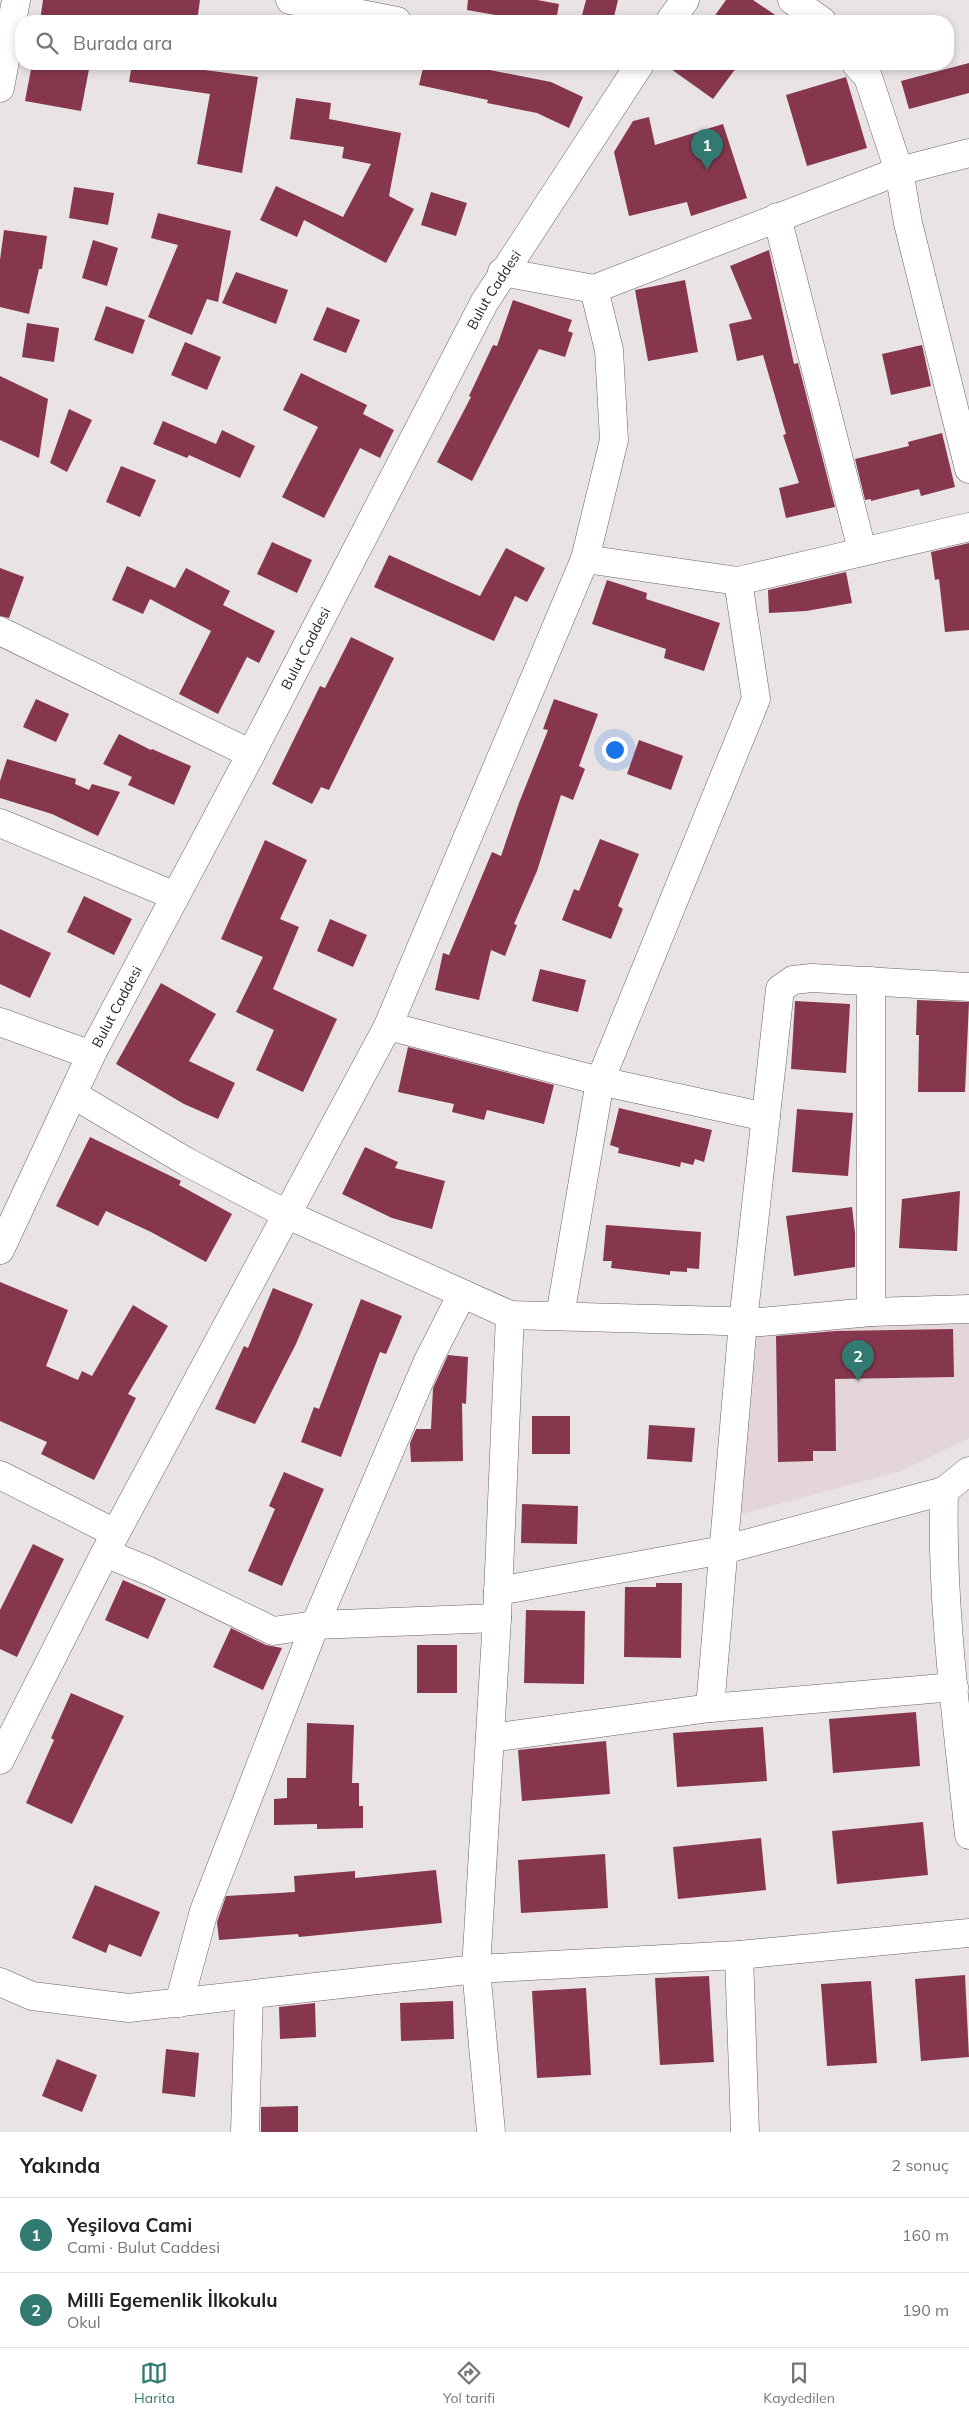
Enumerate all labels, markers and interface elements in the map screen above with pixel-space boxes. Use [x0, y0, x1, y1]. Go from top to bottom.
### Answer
search box [15, 15, 954, 70]
icon: search [33, 29, 61, 57]
text: Burada ara [73, 31, 172, 55]
pin: 1 [691, 129, 723, 170]
street label: Bulut Caddesi [463, 247, 525, 333]
street label: Bulut Caddesi [277, 604, 334, 692]
your location [602, 737, 628, 763]
street label: Bulut Caddesi [88, 963, 146, 1051]
pin: 2 [842, 1340, 874, 1381]
text: Yakında [20, 2152, 100, 2178]
text: 2 sonuç [892, 2155, 949, 2175]
text: Yeşilova Cami [67, 2213, 192, 2237]
text: 1 [31, 2225, 41, 2245]
text: 160 m [902, 2225, 949, 2245]
text: Cami · Bulut Caddesi [67, 2237, 220, 2257]
text: Milli Egemenlik İlkokulu [67, 2288, 278, 2312]
text: 2 [31, 2300, 41, 2320]
text: 190 m [902, 2300, 949, 2320]
text: Okul [67, 2312, 101, 2332]
tab: Harita [134, 2359, 175, 2407]
tab: Yol tarifi [443, 2359, 495, 2407]
tab: Kaydedilen [763, 2359, 835, 2407]

